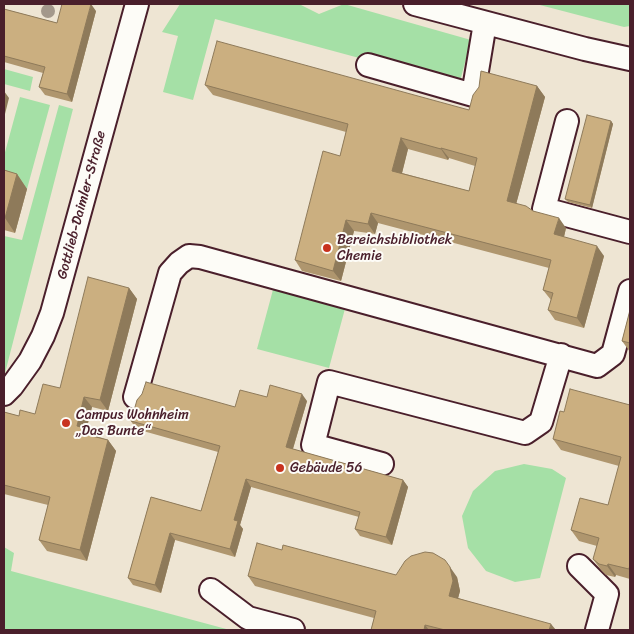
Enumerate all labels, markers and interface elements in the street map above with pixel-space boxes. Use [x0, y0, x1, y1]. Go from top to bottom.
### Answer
street label: Gottlieb-Daimler-Straße [54, 129, 110, 281]
place label: Bereichsbibliothek Chemie [337, 232, 452, 264]
marker: Bereichsbibliothek Chemie [321, 242, 333, 254]
place label: Campus Wohnheim „Das Bunte“ [76, 407, 189, 440]
marker: Campus Wohnheim „Das Bunte“ [60, 417, 72, 429]
place label: Gebäude 56 [290, 460, 362, 476]
marker: Gebäude 56 [274, 462, 286, 474]

